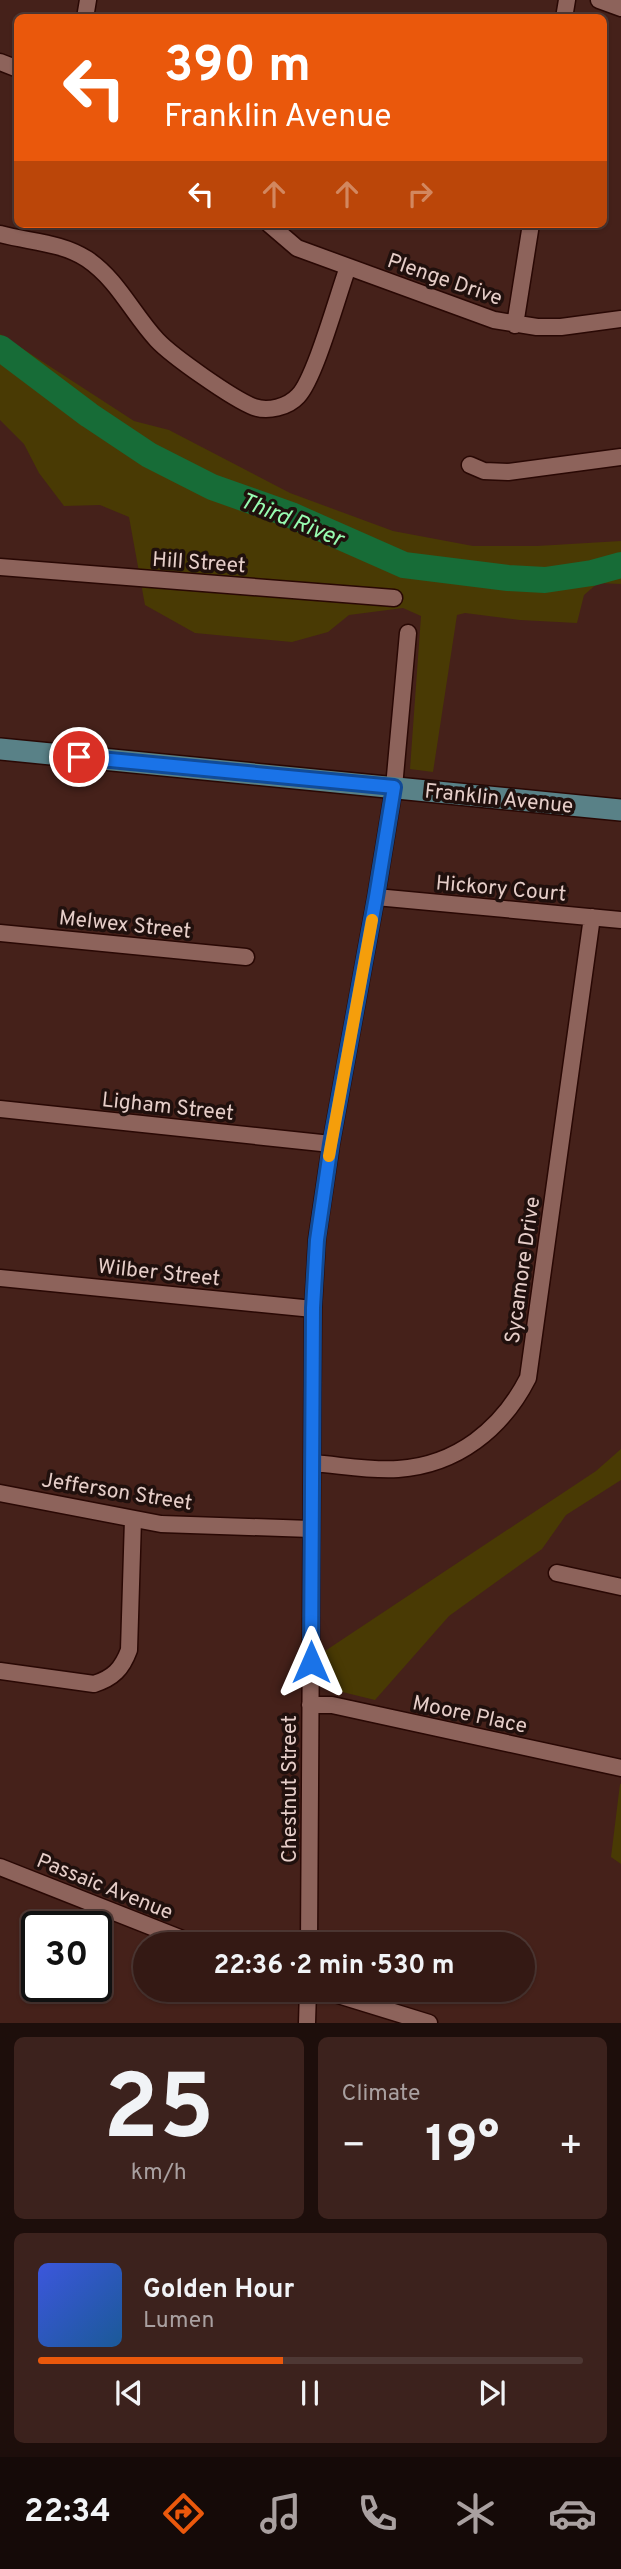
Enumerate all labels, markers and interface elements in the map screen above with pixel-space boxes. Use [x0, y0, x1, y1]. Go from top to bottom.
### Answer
text: 390 m [164, 37, 311, 99]
icon: left [49, 42, 140, 133]
text: Franklin Avenue [164, 98, 391, 138]
icon: left [182, 175, 220, 213]
icon: ahead [255, 175, 293, 213]
icon: ahead [328, 175, 366, 213]
icon: right [401, 175, 439, 213]
street label: Plenge Drive [383, 248, 506, 313]
water label: Third River [235, 487, 349, 556]
street label: Hill Street [151, 547, 247, 580]
pin [49, 727, 109, 787]
icon: arrive [60, 738, 98, 776]
street label: Franklin Avenue [423, 778, 574, 821]
street label: Hickory Court [435, 870, 567, 909]
street label: Melwex Street [57, 905, 192, 946]
street label: Ligham Street [100, 1087, 235, 1128]
street label: Sycamore Drive [500, 1195, 547, 1345]
street label: Wilber Street [96, 1254, 221, 1293]
street label: Jefferson Street [39, 1467, 194, 1518]
position arrow [274, 1625, 348, 1699]
street label: Moore Place [410, 1690, 529, 1741]
street label: Chestnut Street [277, 1715, 304, 1863]
street label: Passaic Avenue [32, 1848, 176, 1927]
speed limit sign: 30 [21, 1911, 112, 2002]
text: 22:36 · 2 min · 530 m [213, 1950, 455, 1983]
text: 25 [103, 2056, 214, 2171]
text: Climate [342, 2080, 420, 2109]
text: 19° [425, 2114, 499, 2180]
text: − [342, 2123, 366, 2172]
text: + [558, 2123, 583, 2172]
text: km/h [131, 2159, 187, 2188]
text: Golden Hour [143, 2274, 294, 2307]
text: Lumen [143, 2307, 214, 2336]
icon: previous [110, 2374, 148, 2412]
icon: pause [291, 2374, 329, 2412]
icon: next [473, 2374, 511, 2412]
icon: directions [159, 2489, 208, 2538]
icon: music [256, 2489, 305, 2538]
icon: phone [353, 2489, 402, 2538]
icon: climate [451, 2489, 500, 2538]
icon: car [548, 2489, 597, 2538]
text: 22:34 [24, 2493, 111, 2533]

